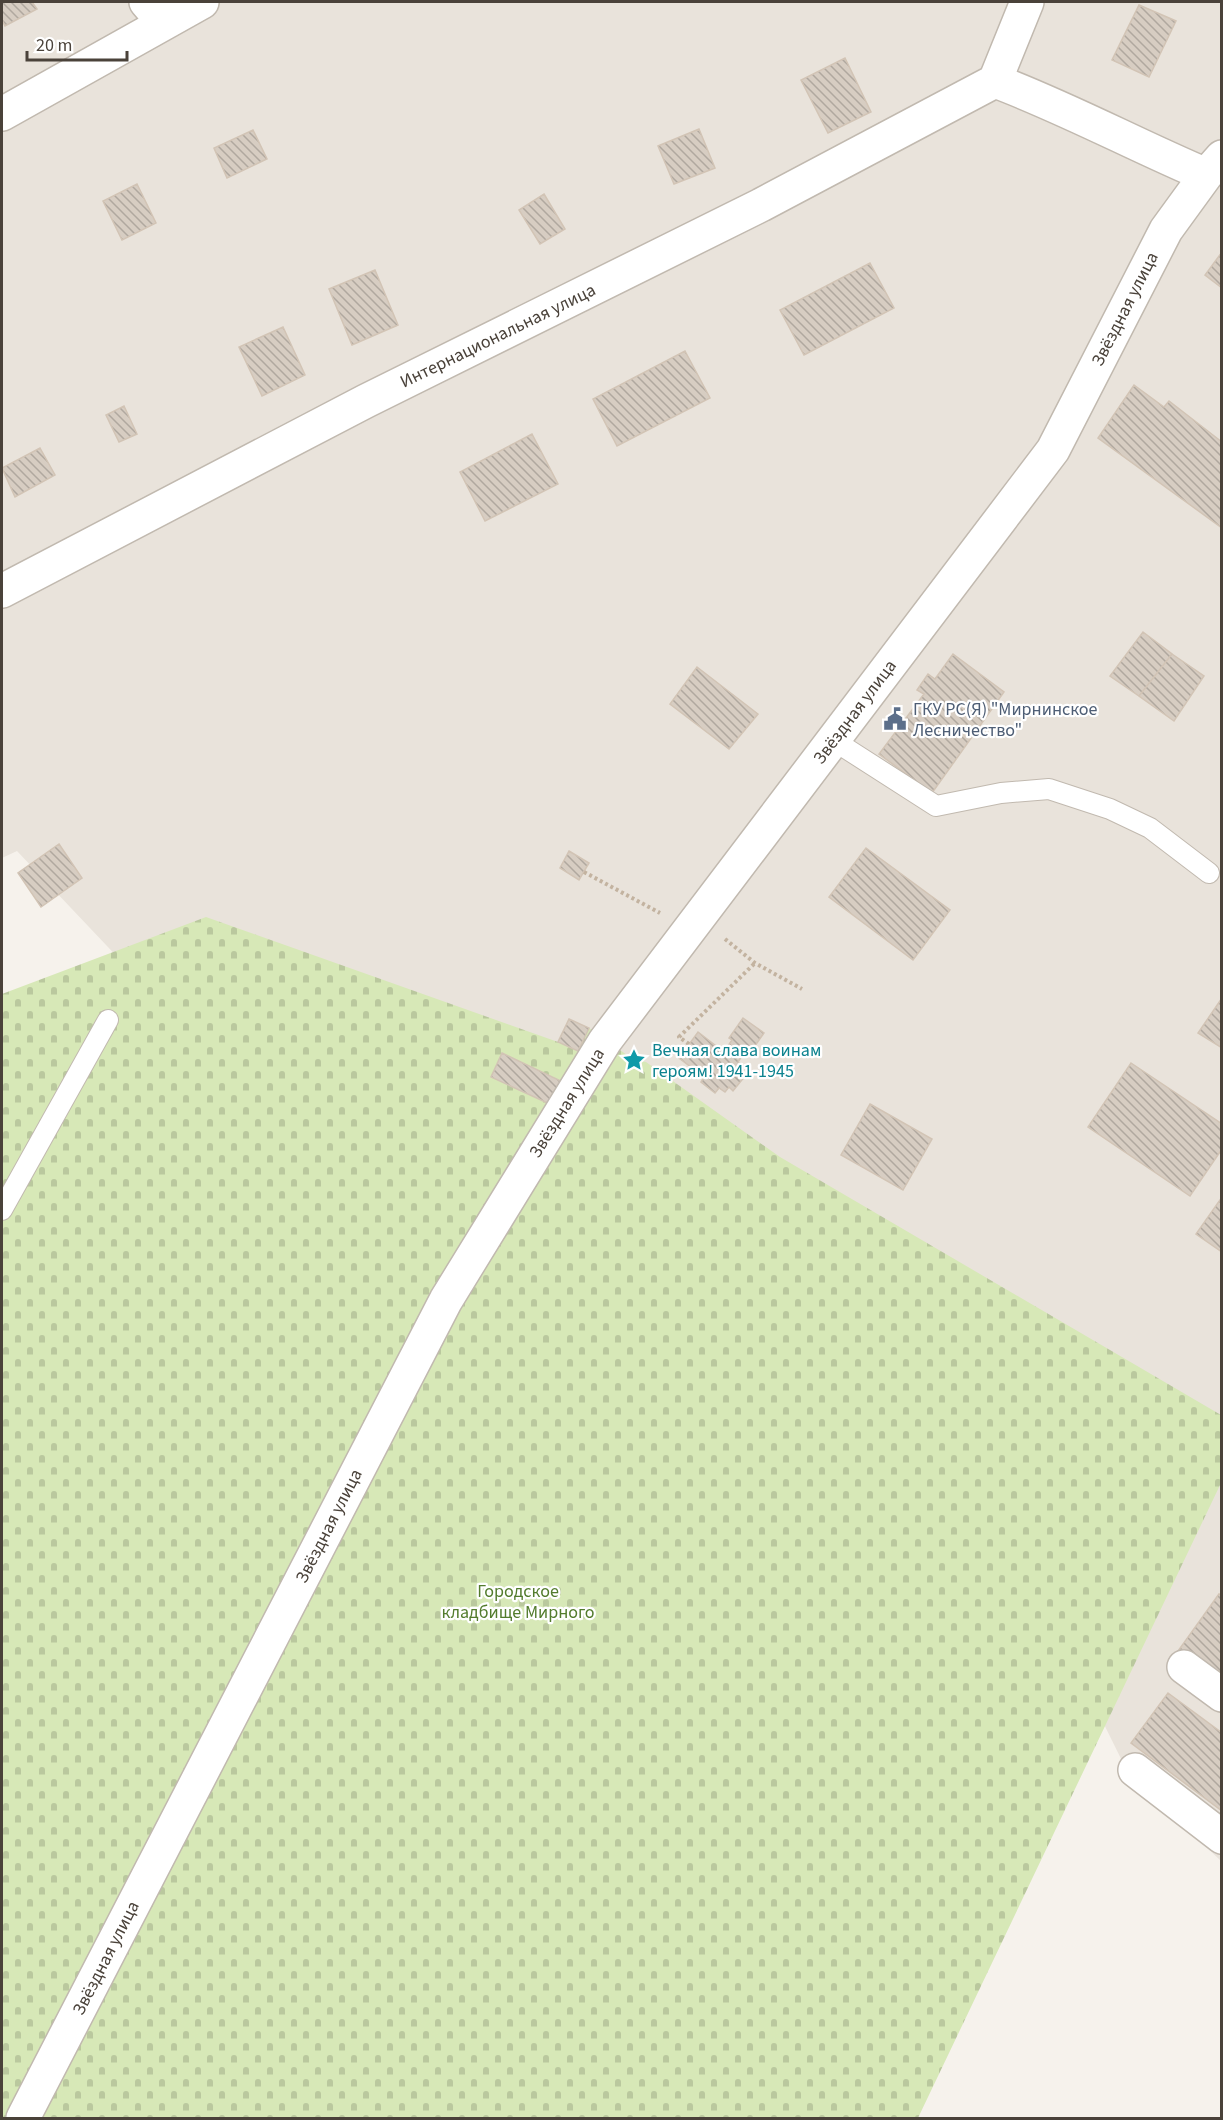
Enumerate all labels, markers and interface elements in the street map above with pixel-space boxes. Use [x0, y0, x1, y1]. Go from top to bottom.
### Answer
scale bar [27, 24, 128, 62]
text: 20 m [36, 33, 72, 58]
street label: Звёздная улица [1085, 248, 1165, 370]
street label: Интернациональная улица [396, 278, 600, 394]
street label: Звёздная улица [807, 655, 903, 769]
place label: ГКУ РС(Я) "Мирнинское Лесничество" [913, 697, 1098, 743]
public building icon: ГКУ РС(Я) "Мирнинское Лесничество" [882, 706, 908, 732]
place label: Вечная слава воинам героям! 1941-1945 [652, 1038, 821, 1084]
street label: Звёздная улица [523, 1043, 611, 1163]
place icon: Вечная слава воинам героям! 1941-1945 [621, 1047, 647, 1073]
street label: Звёздная улица [289, 1465, 369, 1587]
park label: Городское кладбище Мирного [442, 1579, 594, 1625]
street label: Звёздная улица [66, 1897, 146, 2019]

